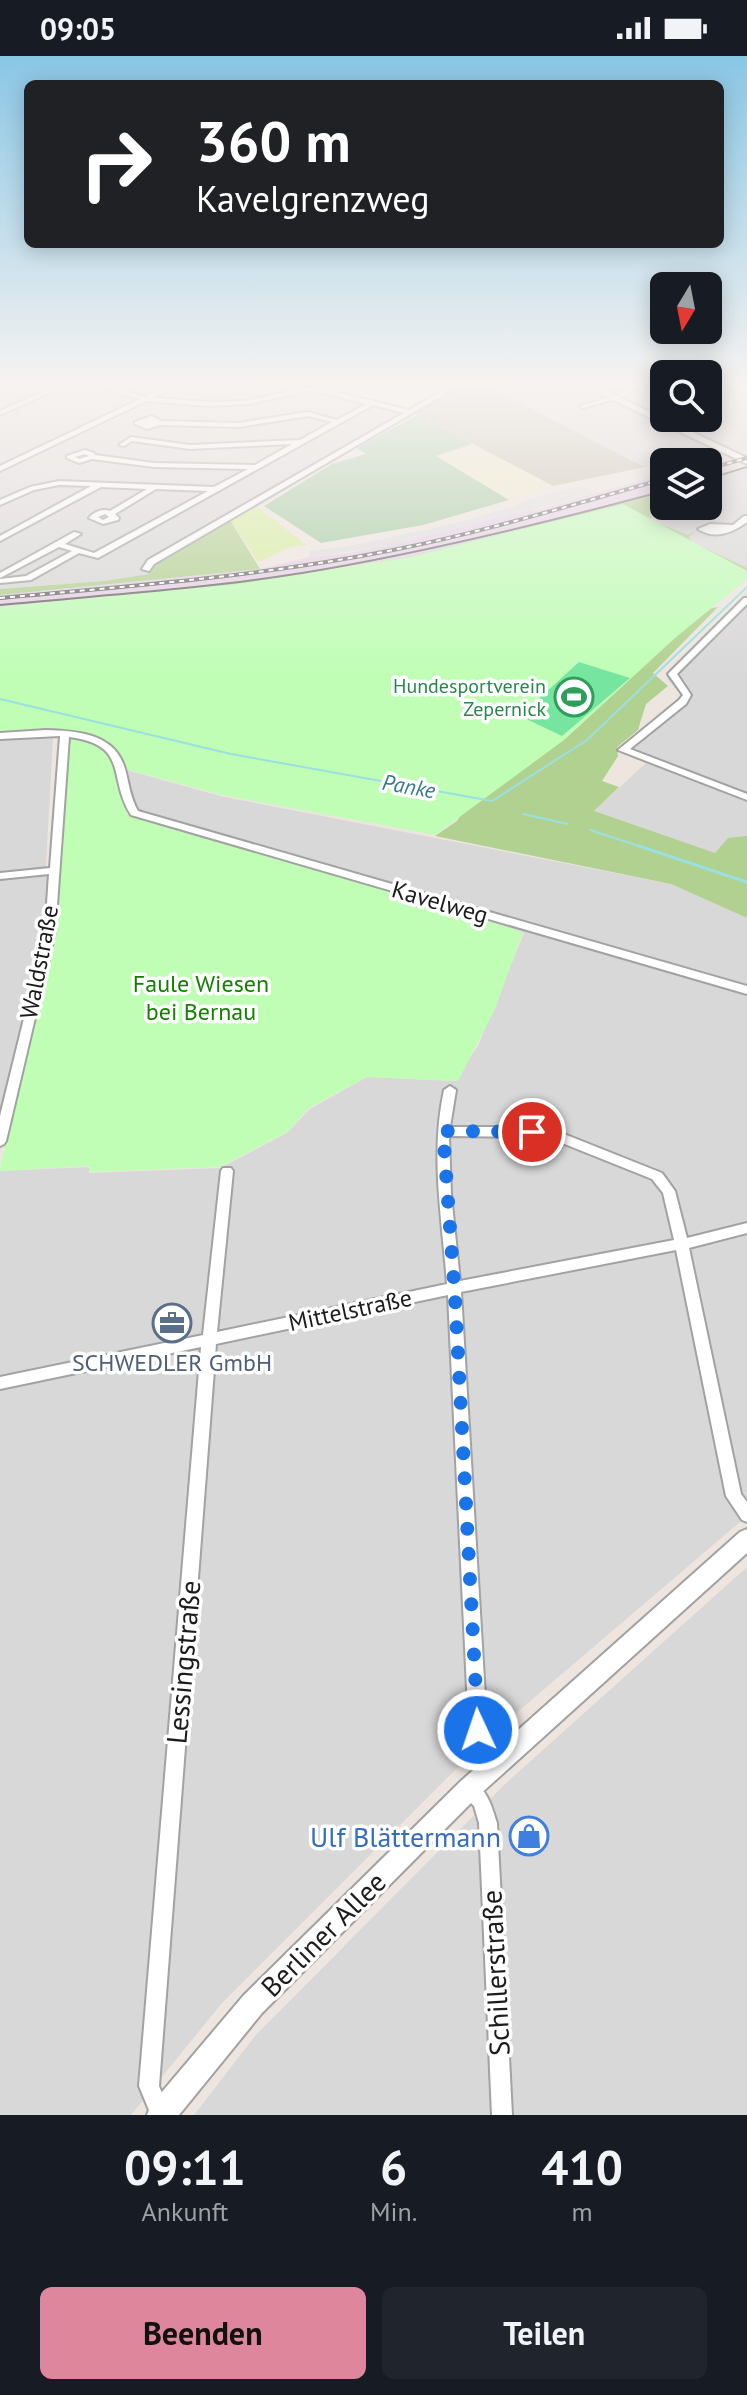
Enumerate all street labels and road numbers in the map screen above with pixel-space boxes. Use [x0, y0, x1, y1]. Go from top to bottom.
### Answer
street label: Kavelweg [388, 874, 492, 930]
street label: Waldstraße [13, 902, 65, 1022]
street label: Mittelstraße [285, 1282, 415, 1338]
street label: Lessingstraße [157, 1579, 209, 1745]
street label: Berliner Allee [253, 1864, 393, 2004]
street label: Schillerstraße [472, 1889, 518, 2057]

